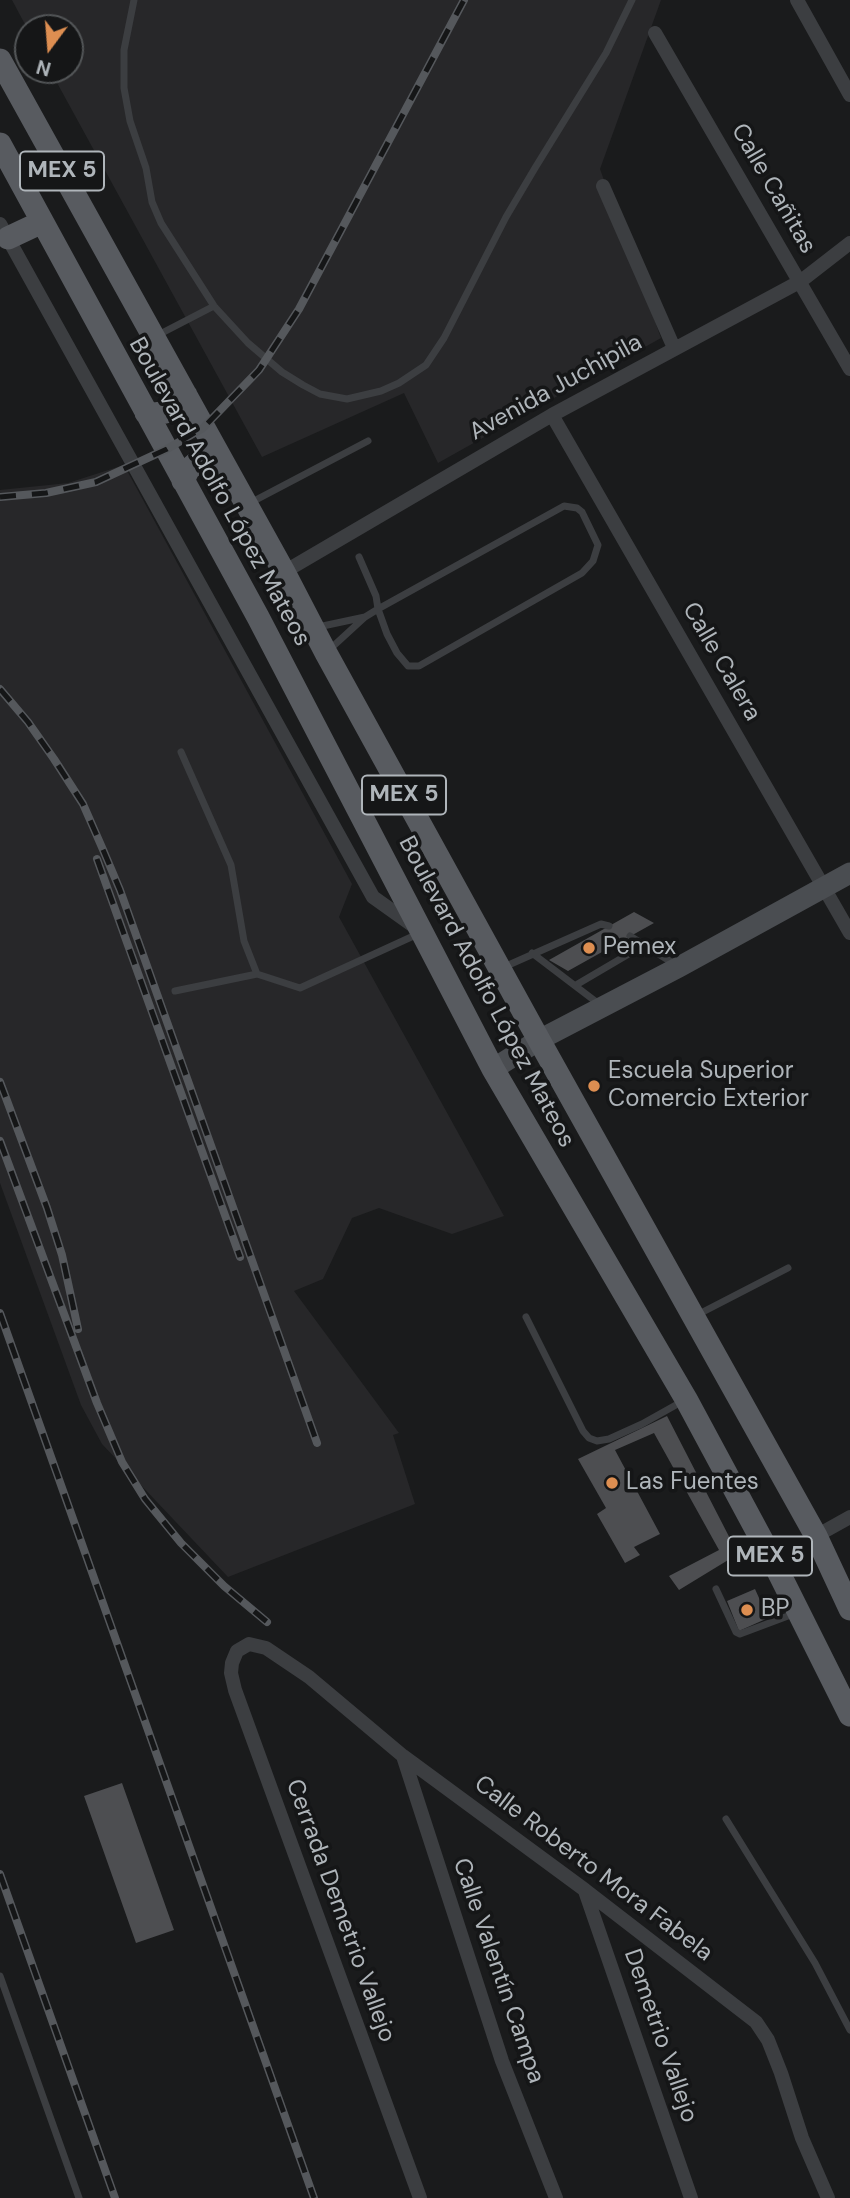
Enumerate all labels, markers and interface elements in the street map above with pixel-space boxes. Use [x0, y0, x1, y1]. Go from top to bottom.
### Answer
north arrow [14, 14, 84, 84]
text: N [34, 54, 54, 82]
street label: Calle Cañitas [724, 119, 822, 259]
road number: MEX 5 [20, 152, 104, 190]
street label: Avenida Juchipila [465, 329, 647, 447]
street label: Boulevard Adolfo López Mateos [122, 333, 316, 651]
street label: Calle Calera [675, 598, 767, 726]
road number: MEX 5 [362, 776, 446, 814]
street label: Boulevard Adolfo López Mateos [391, 831, 581, 1153]
place label: Pemex [603, 934, 676, 962]
marker: Pemex [581, 940, 597, 956]
place label: Escuela Superior Comercio Exterior [608, 1058, 809, 1114]
marker: Escuela Superior Comercio Exterior [586, 1078, 602, 1094]
place label: Las Fuentes [626, 1469, 759, 1497]
marker: Las Fuentes [604, 1475, 620, 1491]
road number: MEX 5 [728, 1536, 812, 1576]
place label: BP [761, 1596, 789, 1624]
marker: BP [739, 1602, 755, 1618]
street label: Calle Roberto Mora Fabela [468, 1770, 718, 1968]
street label: Cerrada Demetrio Vallejo [279, 1776, 401, 2046]
street label: Calle Valentín Campa [446, 1855, 550, 2087]
street label: Demetrio Vallejo [617, 1945, 703, 2127]

